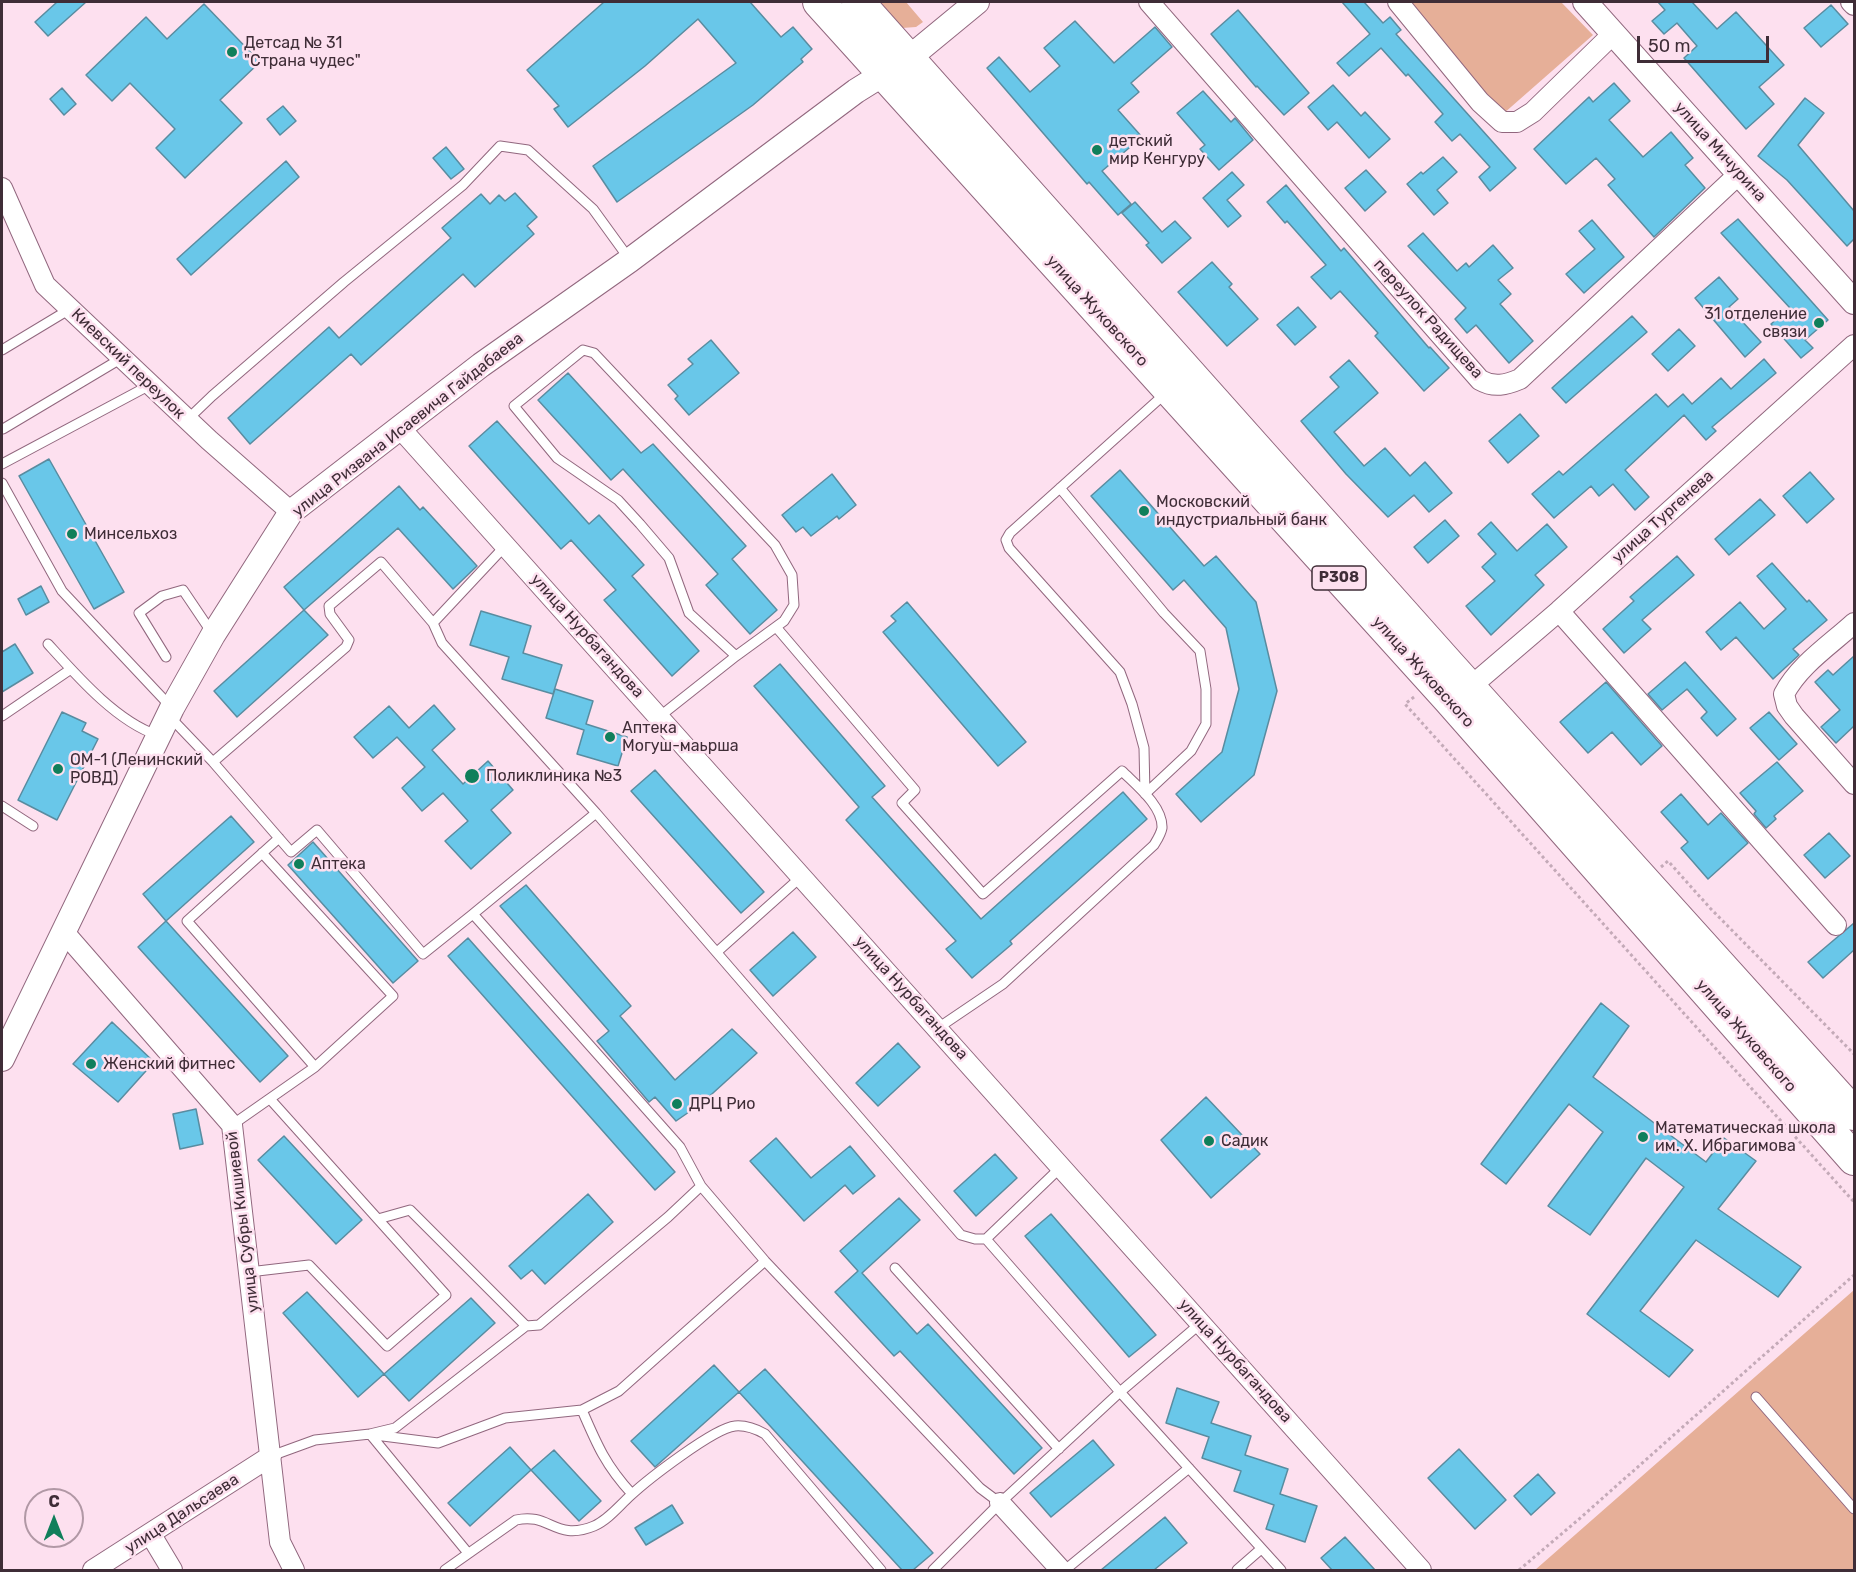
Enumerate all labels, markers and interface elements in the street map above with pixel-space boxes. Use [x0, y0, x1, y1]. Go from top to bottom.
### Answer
scale bar [1640, 24, 1772, 62]
place label: Детсад № 31 "Страна чудес" [244, 33, 361, 71]
text: 50 m [1648, 35, 1691, 57]
marker: Детсад № 31 "Страна чудес" [225, 45, 239, 59]
street label: улица Мичурина [1670, 98, 1770, 206]
place label: детский мир Кенгуру [1109, 131, 1205, 169]
marker: детский мир Кенгуру [1090, 143, 1104, 157]
street label: улица Жуковского [1042, 251, 1152, 371]
street label: переулок Радищева [1369, 255, 1487, 383]
place label: 31 отделение связи [1704, 304, 1807, 342]
street label: Киевский переулок [67, 305, 189, 423]
marker: 31 отделение связи [1812, 316, 1826, 330]
street label: улица Ризвана Исаевича Гайдабаева [289, 329, 527, 521]
street label: улица Тургенева [1608, 466, 1718, 568]
place label: Московский индустриальный банк [1156, 492, 1327, 530]
marker: Московский индустриальный банк [1137, 504, 1151, 518]
place label: Минсельхоз [84, 524, 177, 544]
marker: Минсельхоз [65, 527, 79, 541]
road number: P308 [1312, 566, 1366, 590]
street label: улица Нурбагандова [526, 570, 648, 702]
street label: улица Жуковского [1368, 612, 1478, 732]
place label: Аптека Могуш-маьрша [622, 718, 739, 756]
marker: Аптека Могуш-маьрша [603, 730, 617, 744]
place label: ОМ-1 (Ленинский РОВД) [70, 750, 203, 788]
marker: ОМ-1 (Ленинский РОВД) [51, 762, 65, 776]
place label: Поликлиника №3 [486, 766, 622, 786]
marker: Поликлиника №3 [463, 767, 481, 785]
place label: Аптека [311, 854, 366, 874]
marker: Аптека [292, 857, 306, 871]
street label: улица Нурбагандова [850, 932, 972, 1064]
street label: улица Жуковского [1692, 976, 1800, 1096]
place label: Женский фитнес [103, 1054, 235, 1074]
marker: Женский фитнес [84, 1057, 98, 1071]
place label: ДРЦ Рио [689, 1094, 755, 1114]
marker: ДРЦ Рио [670, 1097, 684, 1111]
place label: Математическая школа им. Х. Ибрагимова [1655, 1118, 1836, 1156]
street label: улица Субры Кишиевой [222, 1130, 264, 1314]
marker: Математическая школа им. Х. Ибрагимова [1636, 1130, 1650, 1144]
place label: Садик [1221, 1131, 1268, 1151]
marker: Садик [1202, 1134, 1216, 1148]
street label: улица Нурбагандова [1174, 1295, 1296, 1427]
street label: улица Дальсаева [121, 1470, 243, 1558]
north arrow [24, 1488, 84, 1548]
text: С [48, 1492, 60, 1511]

